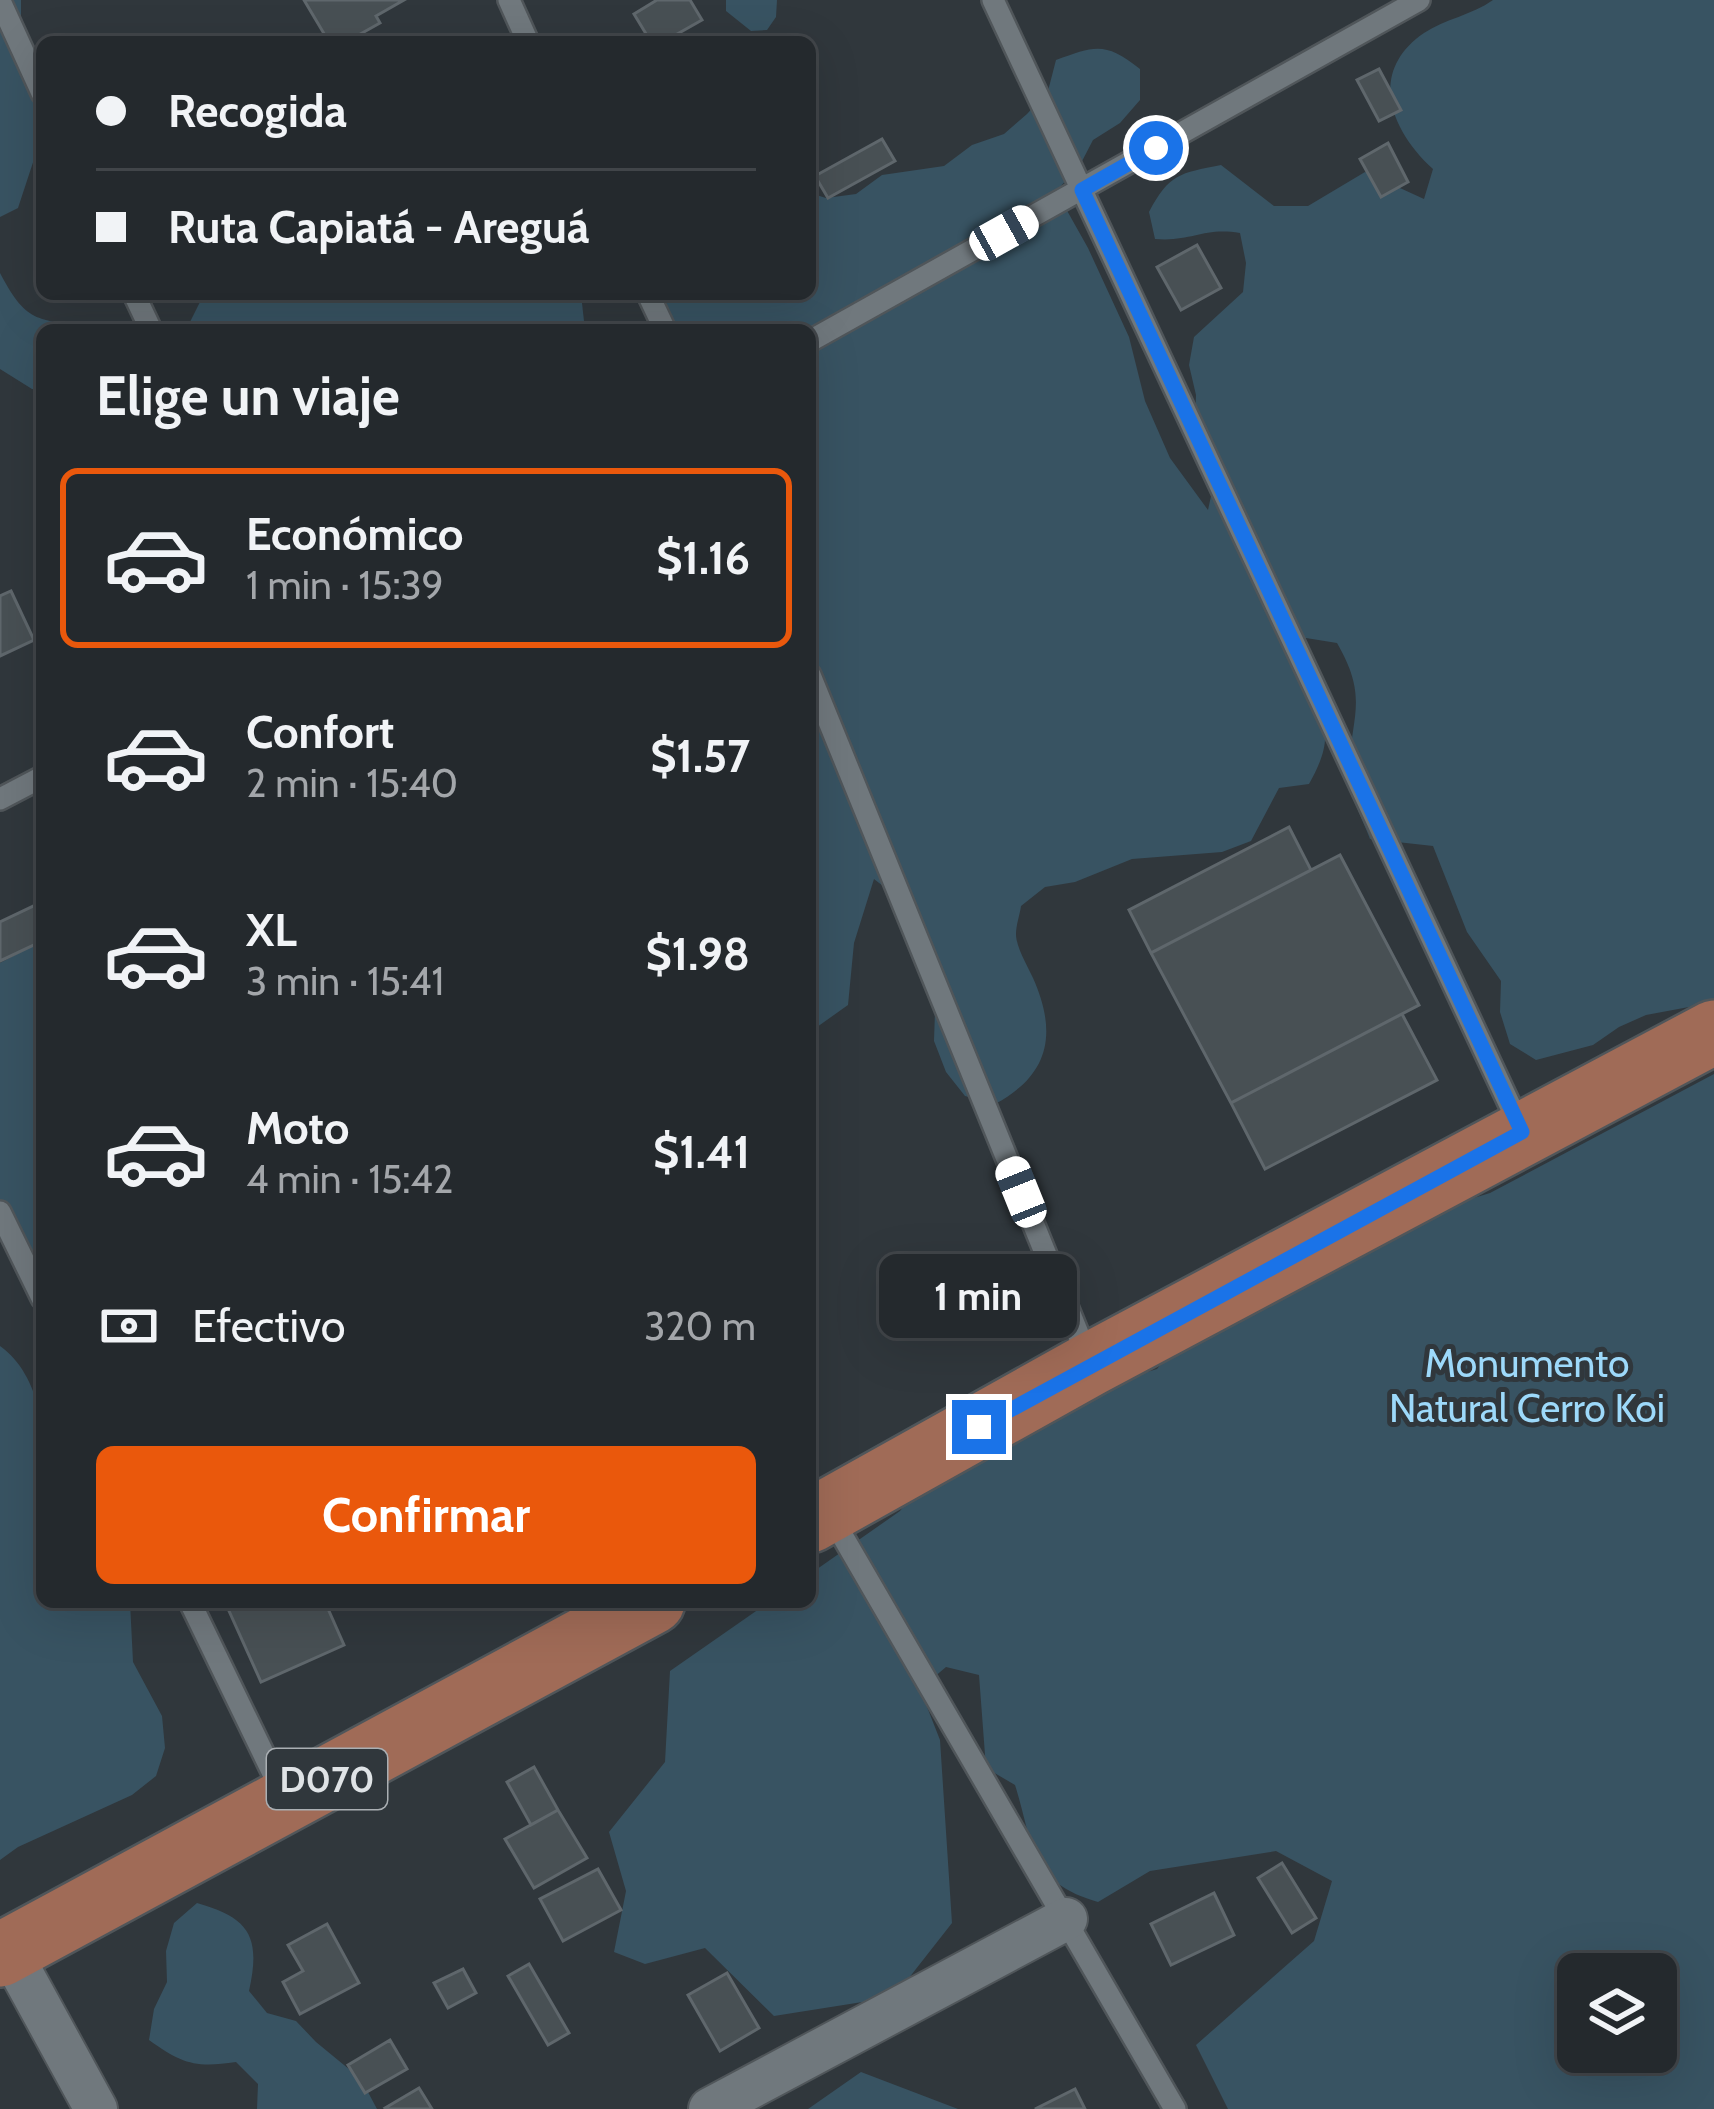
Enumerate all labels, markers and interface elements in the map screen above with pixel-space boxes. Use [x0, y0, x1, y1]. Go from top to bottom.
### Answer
text: Recogida [168, 84, 347, 138]
route start [1129, 121, 1183, 175]
text: Ruta Capiatá - Areguá [168, 200, 589, 254]
car [964, 200, 1044, 266]
text: Elige un viaje [96, 363, 400, 429]
icon: car [102, 504, 210, 612]
text: Económico [246, 507, 463, 561]
text: $1.16 [656, 531, 750, 585]
text: 1 min · 15:39 [246, 561, 444, 609]
icon: car [102, 702, 210, 810]
text: Confort [246, 705, 394, 759]
text: $1.57 [650, 729, 750, 783]
text: 2 min · 15:40 [246, 759, 458, 807]
icon: car [102, 900, 210, 1008]
text: XL [246, 903, 297, 957]
text: $1.98 [646, 927, 750, 981]
text: 3 min · 15:41 [246, 957, 444, 1005]
icon: car [102, 1098, 210, 1206]
text: Moto [246, 1101, 349, 1155]
text: $1.41 [653, 1125, 750, 1179]
car [991, 1152, 1051, 1232]
text: 4 min · 15:42 [246, 1155, 453, 1203]
callout: 1 min [880, 1253, 1078, 1337]
text: 1 min [934, 1272, 1022, 1320]
icon: cash [96, 1293, 162, 1359]
text: Efectivo [192, 1299, 345, 1353]
text: 320 m [644, 1302, 756, 1350]
park label: Monumento Natural Cerro Koi [1389, 1339, 1665, 1432]
route end [952, 1400, 1006, 1454]
button: Confirmar [96, 1446, 756, 1584]
road number: D070 [267, 1749, 387, 1809]
map controls [1557, 1953, 1677, 2073]
button: layers [1557, 1953, 1677, 2073]

